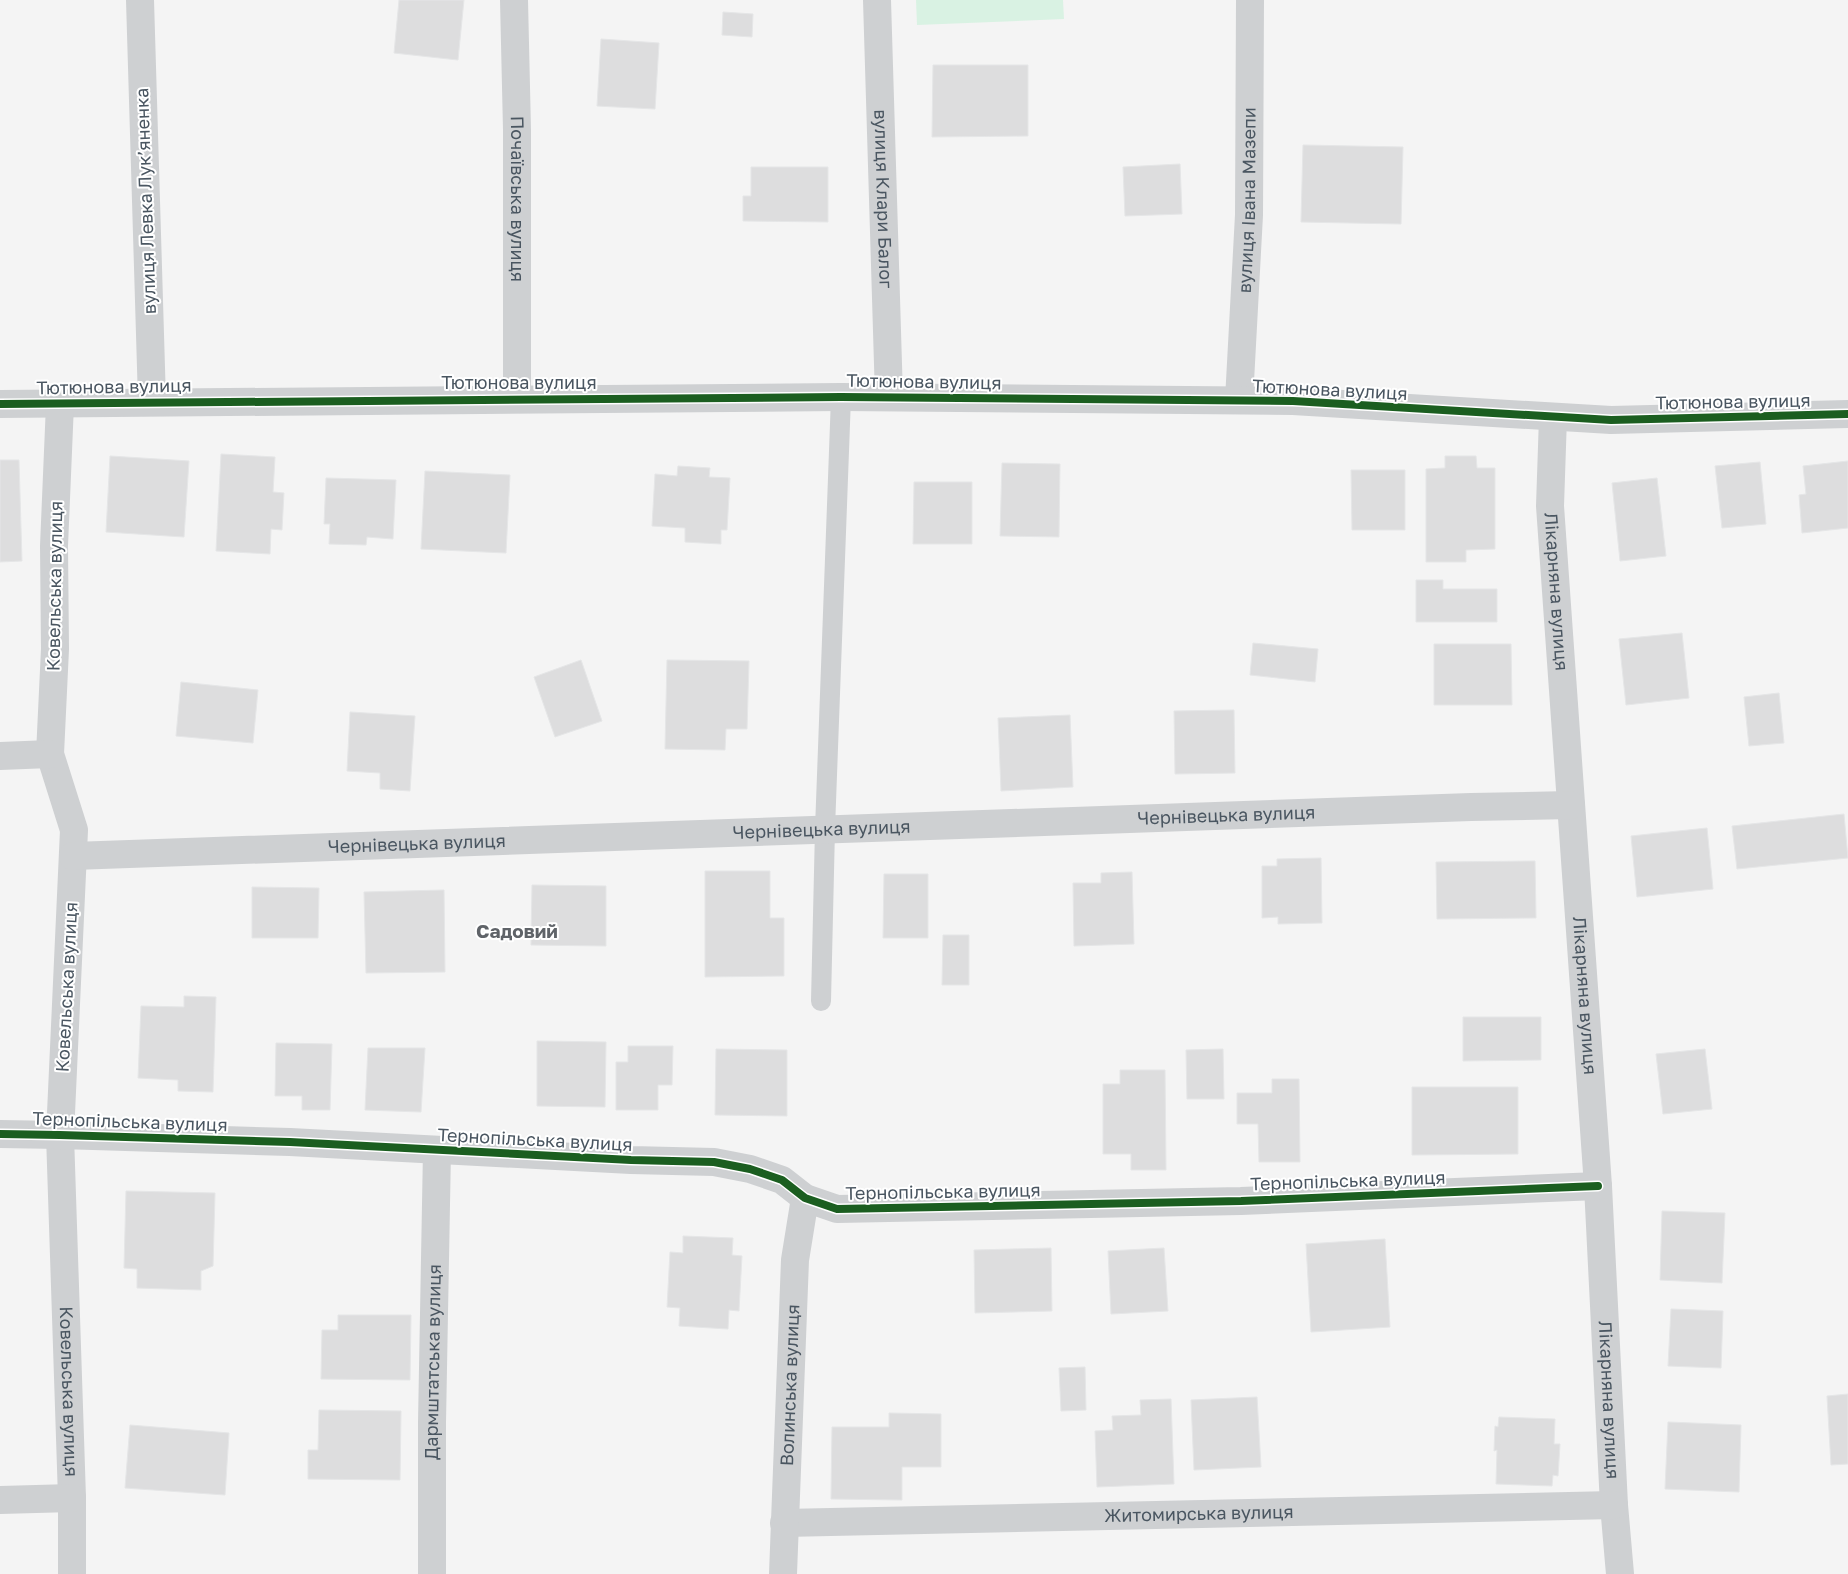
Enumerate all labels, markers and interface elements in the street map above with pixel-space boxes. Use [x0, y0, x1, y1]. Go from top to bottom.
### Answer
street label: вулиця Левка Лукʼяненка [130, 87, 160, 315]
street label: вулиця Івана Мазепи [1233, 107, 1260, 294]
street label: вулиця Клари Балог [870, 109, 898, 289]
street label: Почаївська вулиця [507, 116, 529, 282]
street label: Тютюнова вулиця [846, 369, 1002, 393]
street label: Тютюнова вулиця [441, 371, 597, 393]
street label: Тютюнова вулиця [36, 374, 192, 398]
street label: Тютюнова вулиця [1252, 374, 1408, 404]
street label: Тютюнова вулиця [1655, 389, 1811, 413]
street label: Ковельська вулиця [42, 501, 66, 671]
street label: Лікарняна вулиця [1540, 512, 1574, 672]
street label: Чернівецька вулиця [1137, 800, 1316, 829]
street label: Чернівецька вулиця [732, 815, 911, 843]
street label: Чернівецька вулиця [327, 829, 506, 857]
street label: Ковельська вулиця [51, 901, 81, 1073]
street label: Лікарняна вулиця [1569, 916, 1602, 1076]
district label: Садовий [476, 919, 558, 942]
street label: Тернопільська вулиця [32, 1107, 228, 1135]
street label: Тернопільська вулиця [437, 1123, 633, 1155]
street label: Тернопільська вулиця [1250, 1166, 1446, 1194]
street label: Тернопільська вулиця [845, 1178, 1041, 1204]
street label: Дармштатська вулиця [420, 1264, 445, 1460]
street label: Волинська вулиця [775, 1304, 803, 1466]
street label: Ковельська вулиця [56, 1306, 83, 1477]
street label: Лікарняна вулиця [1595, 1320, 1625, 1480]
street label: Житомирська вулиця [1104, 1500, 1294, 1526]

